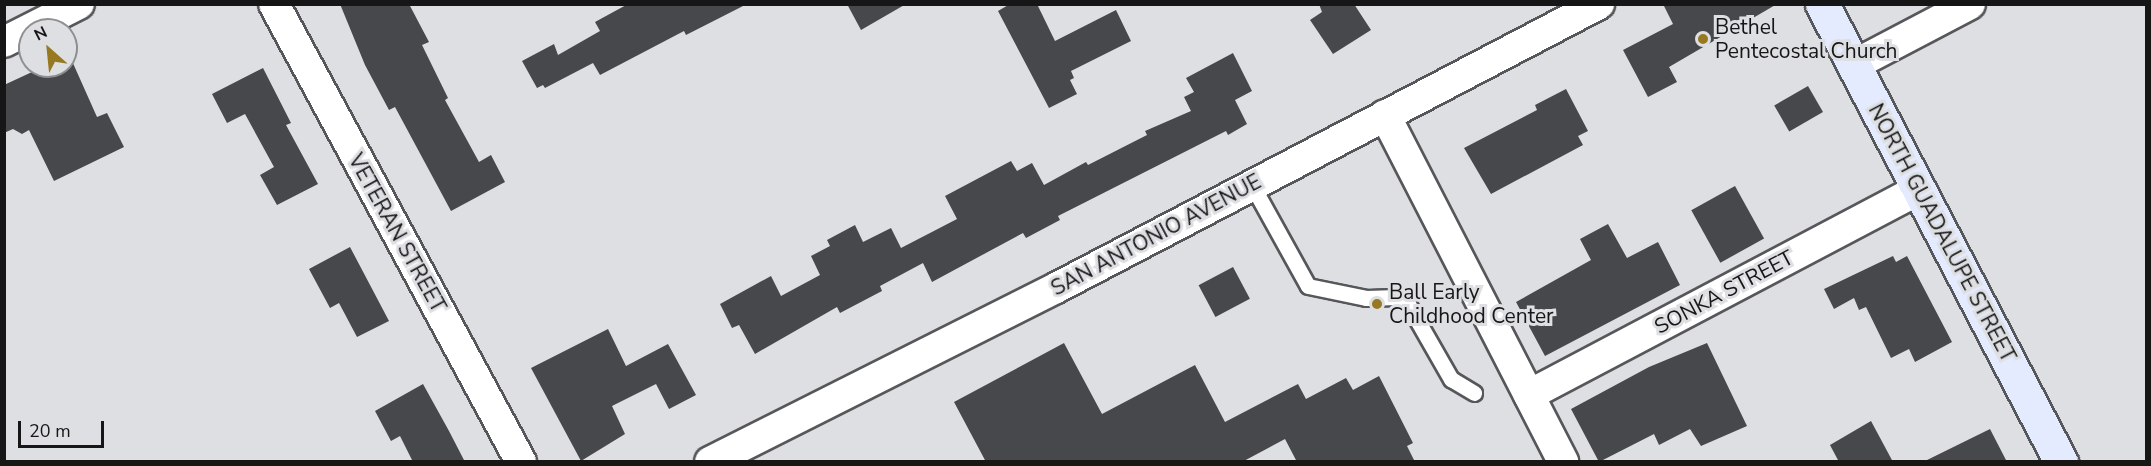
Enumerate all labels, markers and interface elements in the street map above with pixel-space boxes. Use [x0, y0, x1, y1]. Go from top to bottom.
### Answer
place label: Bethel Pentecostal Church [1715, 14, 1897, 64]
north arrow [18, 18, 78, 78]
text: N [30, 21, 51, 46]
marker: Bethel Pentecostal Church [1696, 32, 1710, 46]
street label: NORTH GUADALUPE STREET [1863, 100, 2021, 366]
street label: VETERAN STREET [343, 149, 451, 317]
street label: SAN ANTONIO AVENUE [1047, 169, 1265, 301]
street label: SONKA STREET [1650, 245, 1798, 339]
place label: Ball Early Childhood Center [1389, 279, 1554, 329]
marker: Ball Early Childhood Center [1370, 297, 1384, 311]
scale bar [21, 409, 106, 447]
text: 20 m [29, 419, 71, 443]

